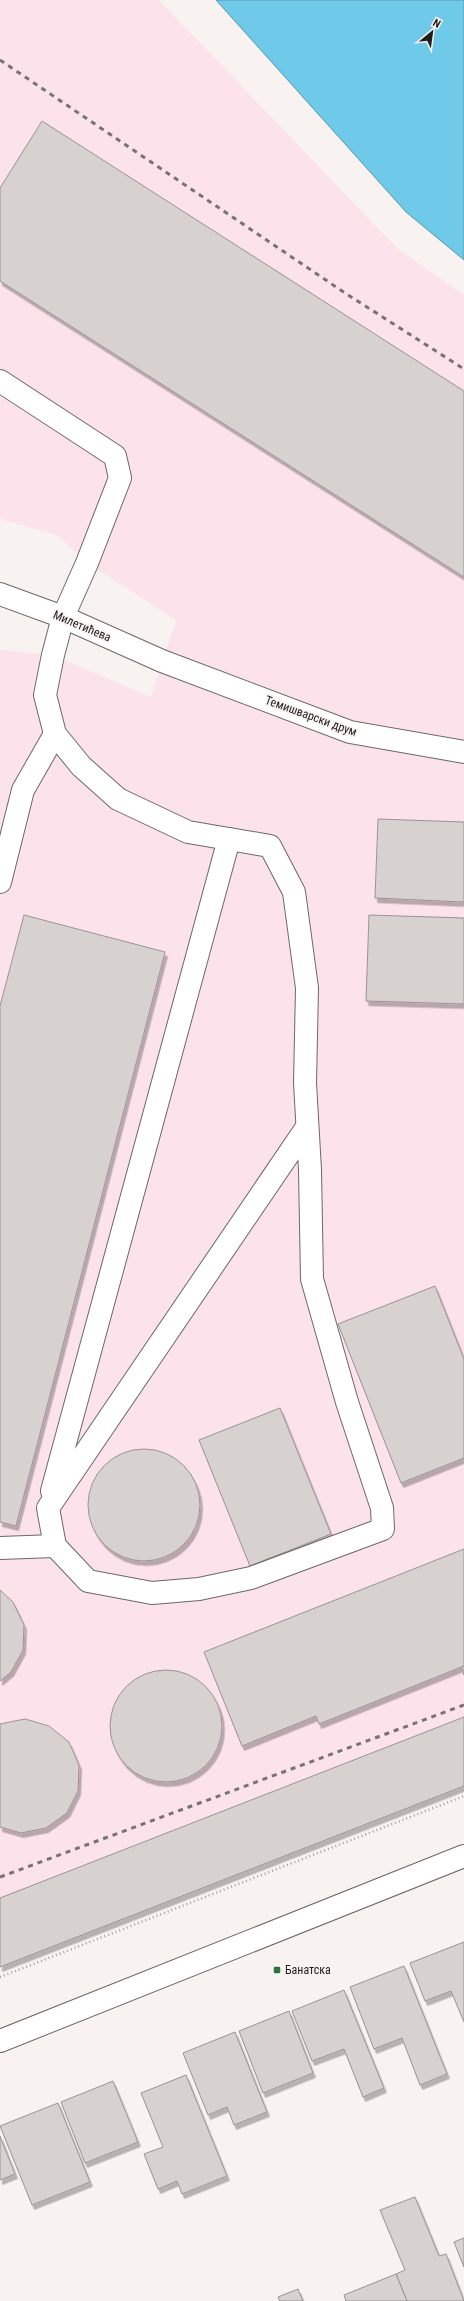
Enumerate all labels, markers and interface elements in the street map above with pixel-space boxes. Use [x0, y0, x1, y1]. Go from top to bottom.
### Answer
north arrow [412, 12, 452, 52]
text: N [431, 16, 443, 31]
street label: Милетићева [51, 608, 113, 645]
street label: Темишварски друм [263, 693, 359, 739]
place label: Банатска [285, 1963, 331, 1977]
marker: Банатска [272, 1965, 282, 1975]

